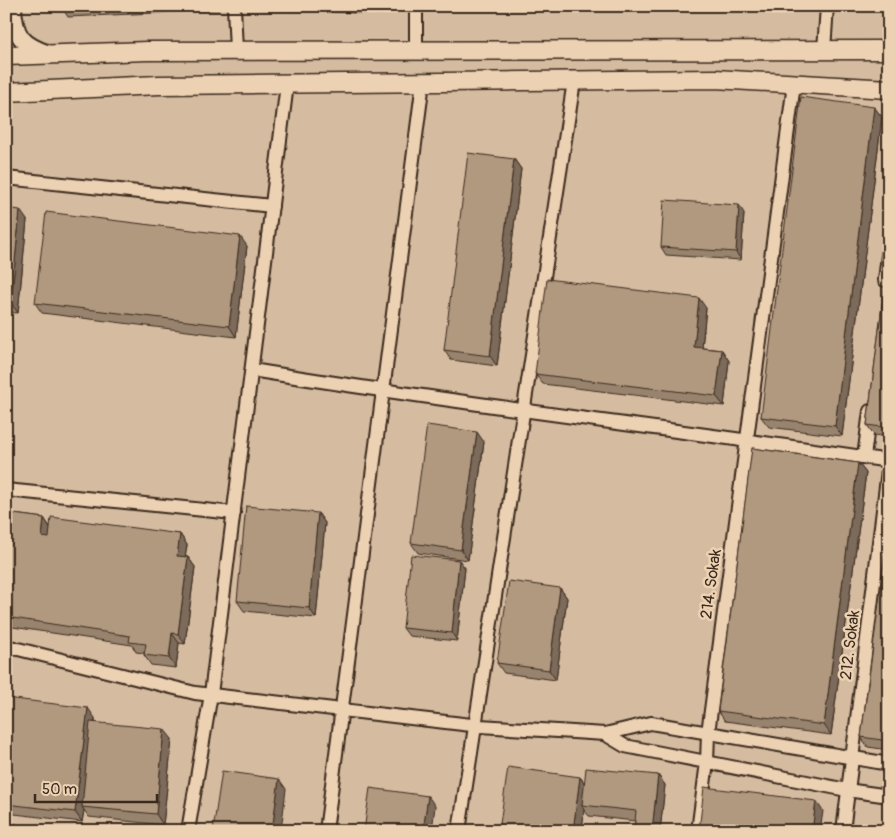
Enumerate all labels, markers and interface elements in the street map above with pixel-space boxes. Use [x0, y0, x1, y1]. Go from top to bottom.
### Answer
street label: 214. Sokak [696, 548, 726, 620]
street label: 212. Sokak [836, 609, 864, 681]
scale bar [35, 772, 158, 804]
text: 50 m [42, 780, 77, 799]

